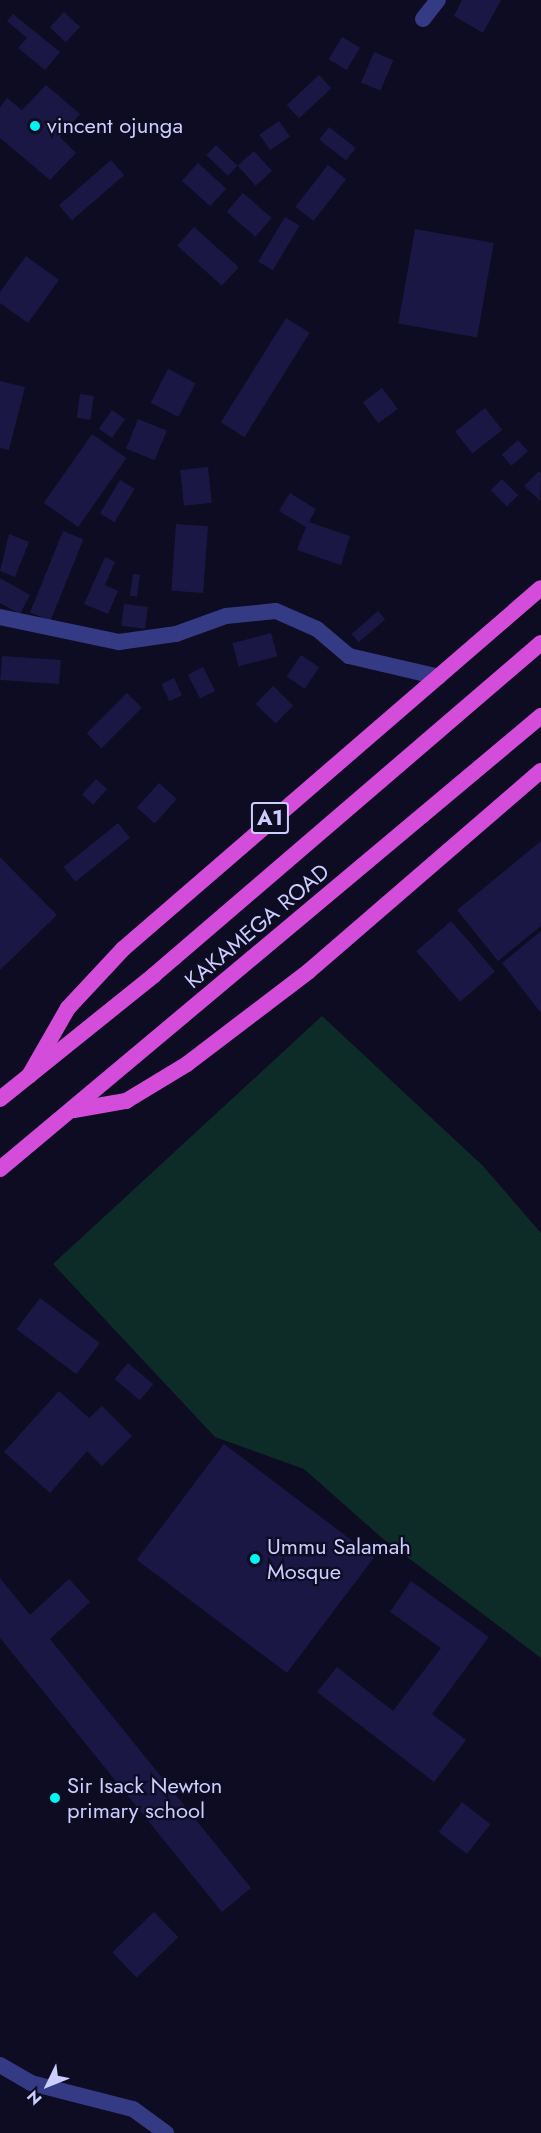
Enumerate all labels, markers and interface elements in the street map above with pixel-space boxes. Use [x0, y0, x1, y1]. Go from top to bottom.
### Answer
place label: vincent ojunga [47, 113, 183, 139]
marker: vincent ojunga [28, 119, 42, 133]
road number: A1 [250, 800, 290, 836]
street label: KAKAMEGA ROAD [180, 858, 334, 994]
place label: Ummu Salamah Mosque [267, 1533, 411, 1585]
marker: Ummu Salamah Mosque [248, 1552, 262, 1566]
place label: Sir Isack Newton primary school [67, 1772, 222, 1824]
marker: Sir Isack Newton primary school [48, 1791, 62, 1805]
north arrow [18, 2055, 78, 2115]
text: N [22, 2085, 47, 2110]

